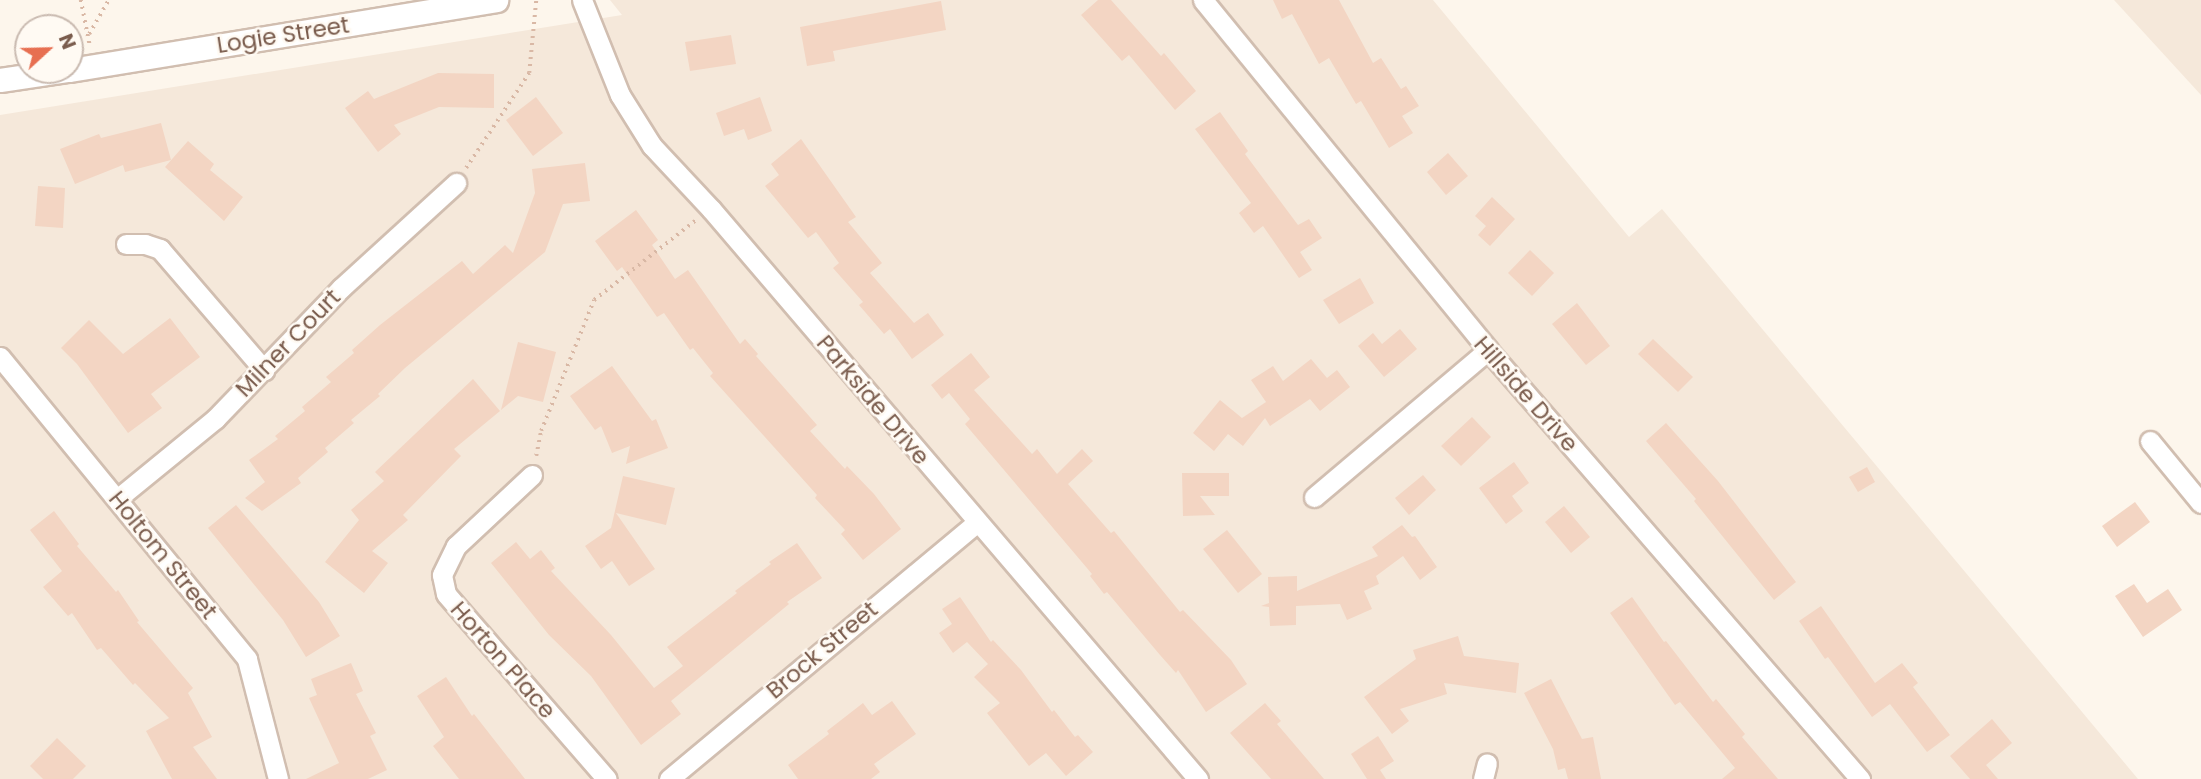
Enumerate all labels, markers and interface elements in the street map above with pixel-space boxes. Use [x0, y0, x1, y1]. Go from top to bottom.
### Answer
street label: Logie Street [215, 11, 351, 59]
north arrow [14, 14, 84, 84]
text: N [52, 30, 82, 53]
street label: Milner Court [230, 283, 346, 403]
street label: Parkside Drive [811, 330, 935, 470]
street label: Hillside Drive [1468, 331, 1584, 457]
street label: Holtom Street [103, 485, 223, 625]
street label: Brock Street [761, 595, 883, 705]
street label: Horton Place [445, 596, 561, 724]

